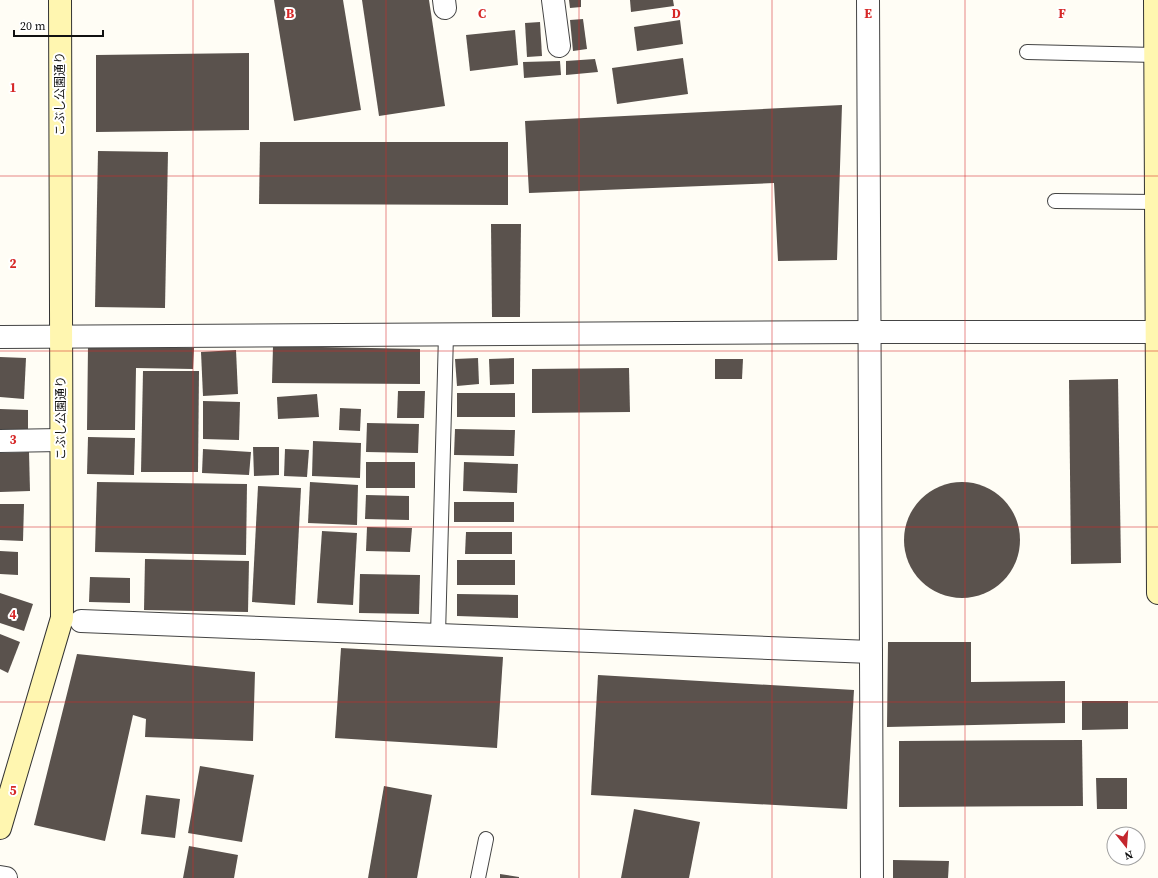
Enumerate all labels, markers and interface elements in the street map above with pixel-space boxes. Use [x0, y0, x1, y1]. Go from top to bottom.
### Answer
text: B [286, 5, 295, 22]
text: C [478, 5, 486, 22]
text: D [671, 5, 681, 22]
text: E [864, 5, 872, 22]
text: F [1058, 5, 1066, 22]
scale bar [14, 12, 103, 38]
text: 20 m [20, 18, 46, 34]
street label: こぶし公園通り [52, 52, 68, 136]
text: 1 [9, 79, 17, 96]
text: 2 [9, 255, 17, 272]
street label: こぶし公園通り [53, 376, 69, 460]
text: 3 [9, 431, 17, 448]
text: 4 [9, 606, 17, 623]
text: 5 [9, 782, 17, 799]
north arrow [1106, 826, 1146, 866]
text: N [1123, 847, 1135, 863]

